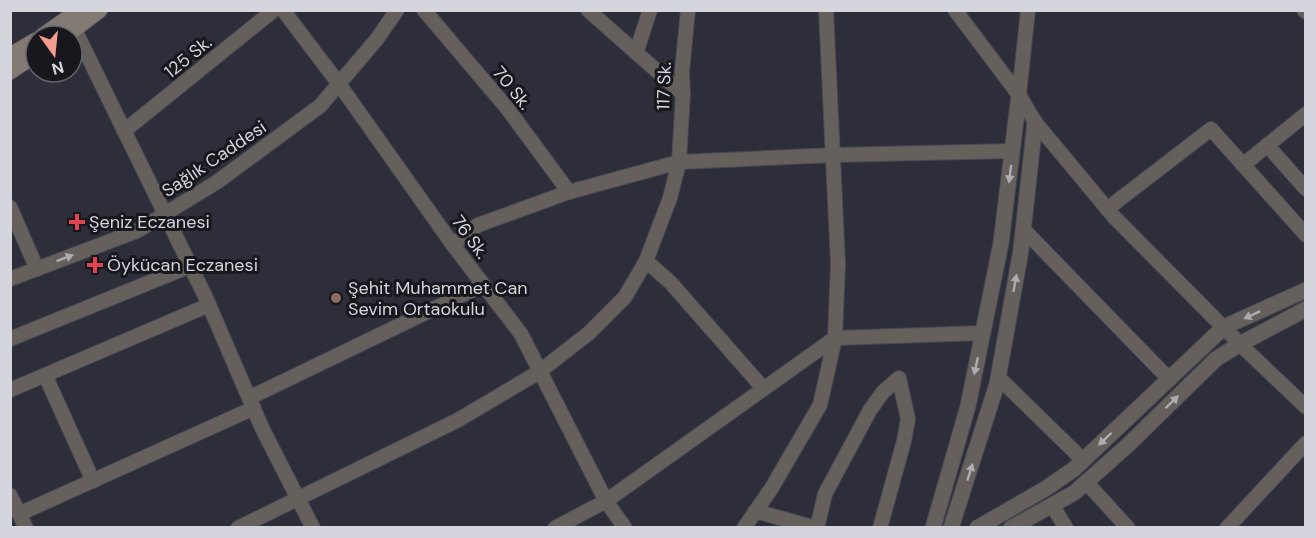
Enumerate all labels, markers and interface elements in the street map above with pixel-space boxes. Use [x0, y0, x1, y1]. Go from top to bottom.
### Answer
north arrow [24, 24, 84, 84]
street label: 125 Sk. [159, 30, 217, 84]
text: N [49, 56, 66, 80]
street label: 70 Sk. [487, 61, 537, 115]
street label: 117 Sk. [651, 61, 677, 111]
street label: Sağlık Caddesi [157, 115, 271, 203]
one-way arrow [1005, 164, 1014, 183]
place label: Şeniz Eczanesi [89, 210, 210, 234]
street label: 76 Sk. [446, 210, 494, 264]
marker: Şeniz Eczanesi [70, 215, 84, 229]
one-way arrow [56, 253, 74, 263]
place label: Öykücan Eczanesi [107, 253, 258, 277]
marker: Öykücan Eczanesi [88, 258, 102, 272]
one-way arrow [1011, 273, 1020, 292]
place label: Şehit Muhammet Can Sevim Ortaokulu [348, 276, 528, 321]
marker: Şehit Muhammet Can Sevim Ortaokulu [329, 291, 343, 305]
one-way arrow [1244, 310, 1261, 319]
one-way arrow [971, 357, 980, 376]
one-way arrow [1165, 395, 1180, 409]
one-way arrow [1098, 432, 1112, 446]
one-way arrow [966, 463, 975, 481]

